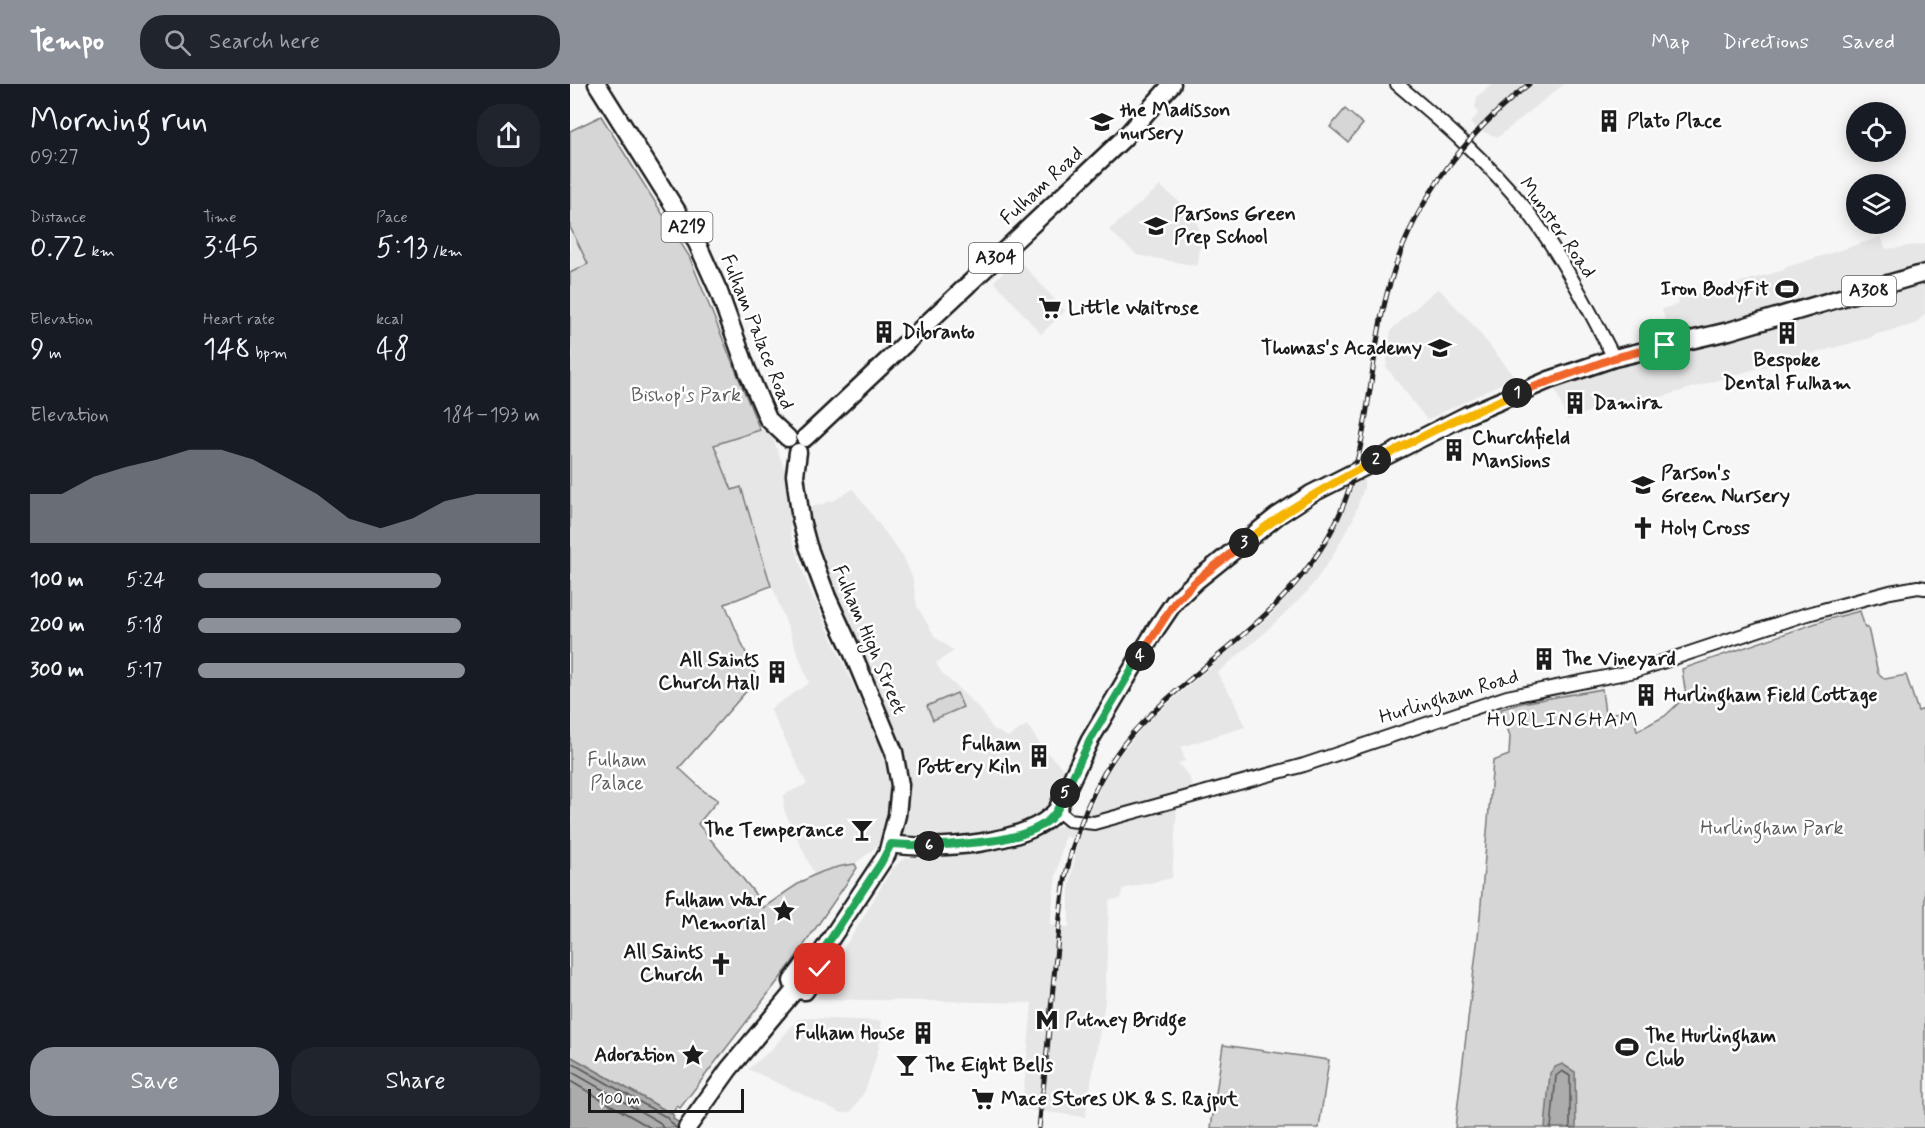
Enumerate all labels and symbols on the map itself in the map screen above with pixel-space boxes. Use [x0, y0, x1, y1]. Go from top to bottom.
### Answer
place label: the Madisson nursery [1119, 97, 1231, 147]
building icon: Plato Place [1596, 108, 1622, 134]
place label: Plato Place [1627, 108, 1722, 135]
school or university icon: the Madisson nursery [1089, 109, 1115, 135]
street label: Fulham Road [995, 141, 1089, 231]
street label: Munster Road [1512, 172, 1602, 284]
place label: Parsons Green Prep School [1174, 201, 1296, 251]
road number: A219 [662, 212, 712, 242]
school or university icon: Parsons Green Prep School [1143, 213, 1169, 239]
road number: A304 [969, 243, 1023, 273]
street label: Fulham Palace Road [714, 250, 800, 414]
place label: Iron BodyFit [1661, 276, 1770, 303]
sports icon: Iron BodyFit [1774, 276, 1800, 302]
road number: A308 [1842, 276, 1896, 306]
supermarket icon: Little Waitrose [1037, 295, 1063, 321]
place label: Little Waitrose [1068, 295, 1199, 322]
building icon: Dibranto [871, 319, 897, 345]
place label: Dibranto [902, 319, 975, 346]
pin [1639, 319, 1690, 370]
building icon: Bespoke Dental Fulham [1774, 320, 1800, 346]
place label: Thomas's Academy [1261, 335, 1422, 362]
school or university icon: Thomas's Academy [1427, 335, 1453, 361]
place label: Bespoke Dental Fulham [1723, 347, 1851, 397]
pin: 1 [1502, 378, 1532, 408]
park label: Bishop's Park [631, 382, 741, 409]
building icon: Damira [1562, 390, 1588, 416]
place label: Damira [1593, 390, 1663, 417]
place label: Churchfield Mansions [1472, 425, 1570, 475]
building icon: Churchfield Mansions [1441, 437, 1467, 463]
pin: 2 [1361, 445, 1391, 475]
place label: Parson's Green Nursery [1661, 460, 1790, 510]
school or university icon: Parson's Green Nursery [1630, 472, 1656, 498]
church icon: Holy Cross [1630, 515, 1656, 541]
place label: Holy Cross [1661, 515, 1750, 542]
pin: 3 [1229, 528, 1259, 558]
street label: Fulham High Street [824, 561, 913, 719]
pin: 4 [1125, 641, 1155, 671]
building icon: The Vineyard [1531, 646, 1557, 672]
place label: The Vineyard [1562, 646, 1676, 673]
place label: All Saints Church Hall [658, 647, 759, 697]
building icon: All Saints Church Hall [764, 659, 790, 685]
street label: Hurlingham Road [1376, 663, 1523, 733]
building icon: Hurlingham Field Cottage [1633, 682, 1659, 708]
place label: Hurlingham Field Cottage [1664, 682, 1878, 711]
district label: HURLINGHAM [1487, 706, 1639, 734]
place label: Fulham Pottery Kiln [917, 731, 1021, 781]
building icon: Fulham Pottery Kiln [1026, 743, 1052, 769]
park label: Fulham Palace [587, 747, 647, 797]
pin: 5 [1050, 778, 1080, 808]
park label: Hurlingham Park [1700, 815, 1844, 844]
place label: The Temperance [704, 817, 844, 844]
bar icon: The Temperance [849, 817, 875, 843]
pin: 6 [914, 831, 944, 861]
place label: Fulham War Memorial [665, 887, 767, 937]
place icon: Fulham War Memorial [771, 898, 797, 924]
place label: All Saints Church [624, 939, 703, 989]
pin [794, 943, 845, 994]
church icon: All Saints Church [708, 951, 734, 977]
metro station icon: Putney Bridge [1034, 1007, 1060, 1033]
place label: Putney Bridge [1065, 1007, 1186, 1036]
place label: Fulham House [795, 1020, 905, 1047]
building icon: Fulham House [910, 1020, 936, 1046]
place label: The Hurlingham Club [1645, 1023, 1776, 1073]
sports icon: The Hurlingham Club [1614, 1034, 1640, 1060]
place label: Adoration [594, 1042, 675, 1069]
place icon: Adoration [680, 1042, 706, 1068]
bar icon: The Eight Bells [894, 1052, 920, 1078]
place label: The Eight Bells [925, 1052, 1053, 1079]
scale bar [588, 1086, 744, 1114]
supermarket icon: Mace Stores UK & S. Rajput [970, 1086, 996, 1112]
place label: Mace Stores UK & S. Rajput [1001, 1086, 1240, 1113]

